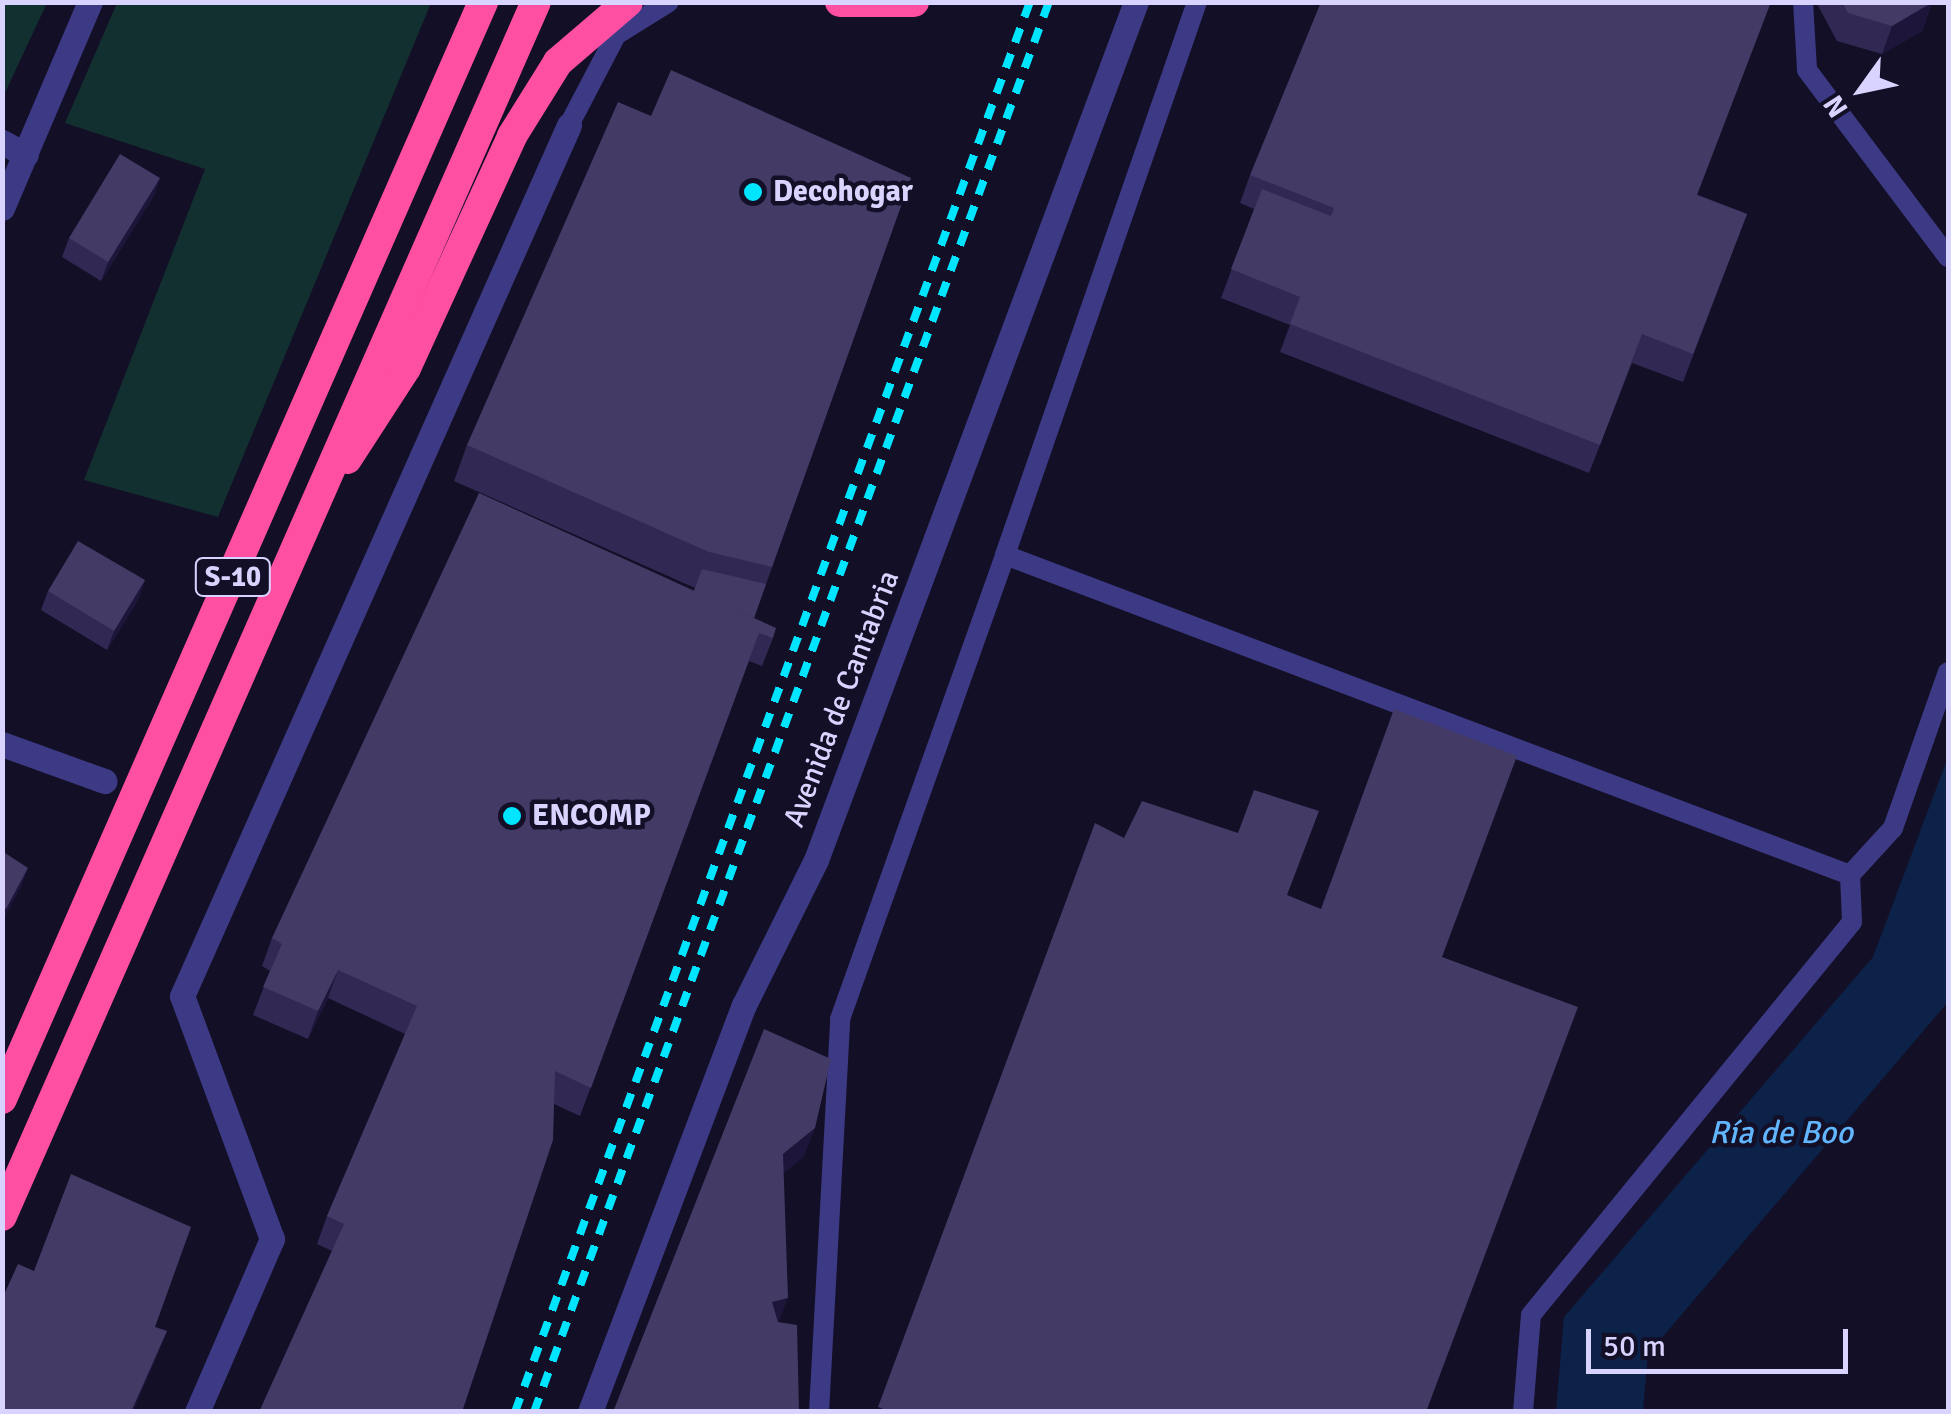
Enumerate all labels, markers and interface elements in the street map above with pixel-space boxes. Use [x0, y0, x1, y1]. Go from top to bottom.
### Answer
north arrow [1811, 40, 1911, 140]
text: N [1816, 89, 1855, 124]
place label: Decohogar [773, 174, 913, 210]
marker: Decohogar [742, 181, 764, 203]
road number: S-10 [193, 554, 273, 600]
street label: Avenida de Cantabria [776, 566, 908, 832]
place label: ENCOMP [532, 798, 651, 834]
marker: ENCOMP [501, 805, 523, 827]
water label: Ría de Boo [1709, 1114, 1853, 1152]
scale bar [1591, 1309, 1854, 1371]
text: 50 m [1603, 1328, 1666, 1365]

